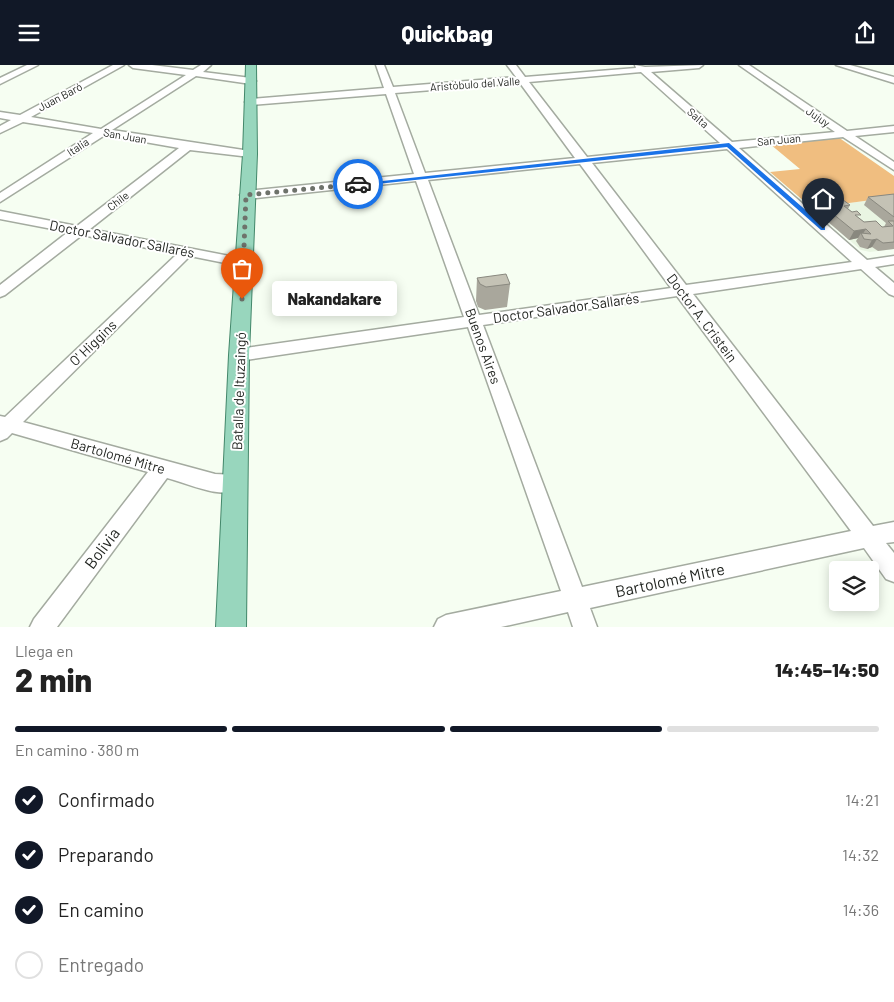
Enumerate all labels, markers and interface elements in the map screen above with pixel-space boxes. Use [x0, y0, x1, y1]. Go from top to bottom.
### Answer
icon: menu [15, 19, 43, 47]
icon: share [851, 19, 879, 47]
text: Quickbag [401, 20, 493, 46]
street label: Aristóbulo del Valle [430, 74, 521, 93]
street label: Juan Baró [35, 79, 84, 114]
street label: Jujuy [804, 104, 833, 129]
street label: Salta [685, 105, 712, 130]
street label: San Juan [102, 125, 148, 146]
street label: San Juan [756, 131, 801, 148]
street label: Italia [64, 135, 91, 158]
courier [333, 159, 383, 209]
icon: car [344, 170, 372, 198]
pin [802, 178, 844, 229]
icon: home [809, 185, 837, 213]
street label: Chile [104, 188, 131, 213]
street label: Doctor Salvador Sallarés [48, 216, 196, 261]
pin [221, 248, 263, 299]
icon: bag [228, 255, 256, 283]
street label: Doctor A. Cristein [664, 270, 741, 365]
callout: Nakandakare [272, 281, 397, 317]
text: Nakandakare [287, 289, 382, 308]
street label: Doctor Salvador Sallarés [492, 289, 640, 326]
street label: Buenos Aires [462, 306, 505, 386]
street label: O' Higgins [66, 316, 120, 369]
street label: Batalla de Ituzaingó [228, 332, 249, 450]
street label: Bartolomé Mitre [69, 434, 167, 477]
street label: Bolivia [80, 523, 123, 572]
street label: Bartolomé Mitre [613, 559, 726, 600]
map controls [829, 561, 879, 611]
button: layers [829, 561, 879, 611]
text: Llega en [15, 641, 73, 660]
text: 14:45–14:50 [775, 658, 879, 681]
text: 2 min [15, 660, 92, 698]
text: En camino · 380 m [15, 740, 139, 759]
icon: check [15, 786, 43, 814]
text: Confirmado [58, 788, 155, 811]
text: 14:21 [845, 790, 879, 809]
icon: check [15, 841, 43, 869]
text: Preparando [58, 843, 154, 866]
text: 14:32 [842, 845, 879, 864]
icon: check [15, 896, 43, 924]
text: En camino [58, 898, 144, 921]
text: 14:36 [843, 900, 879, 919]
text: Entregado [58, 953, 144, 976]

